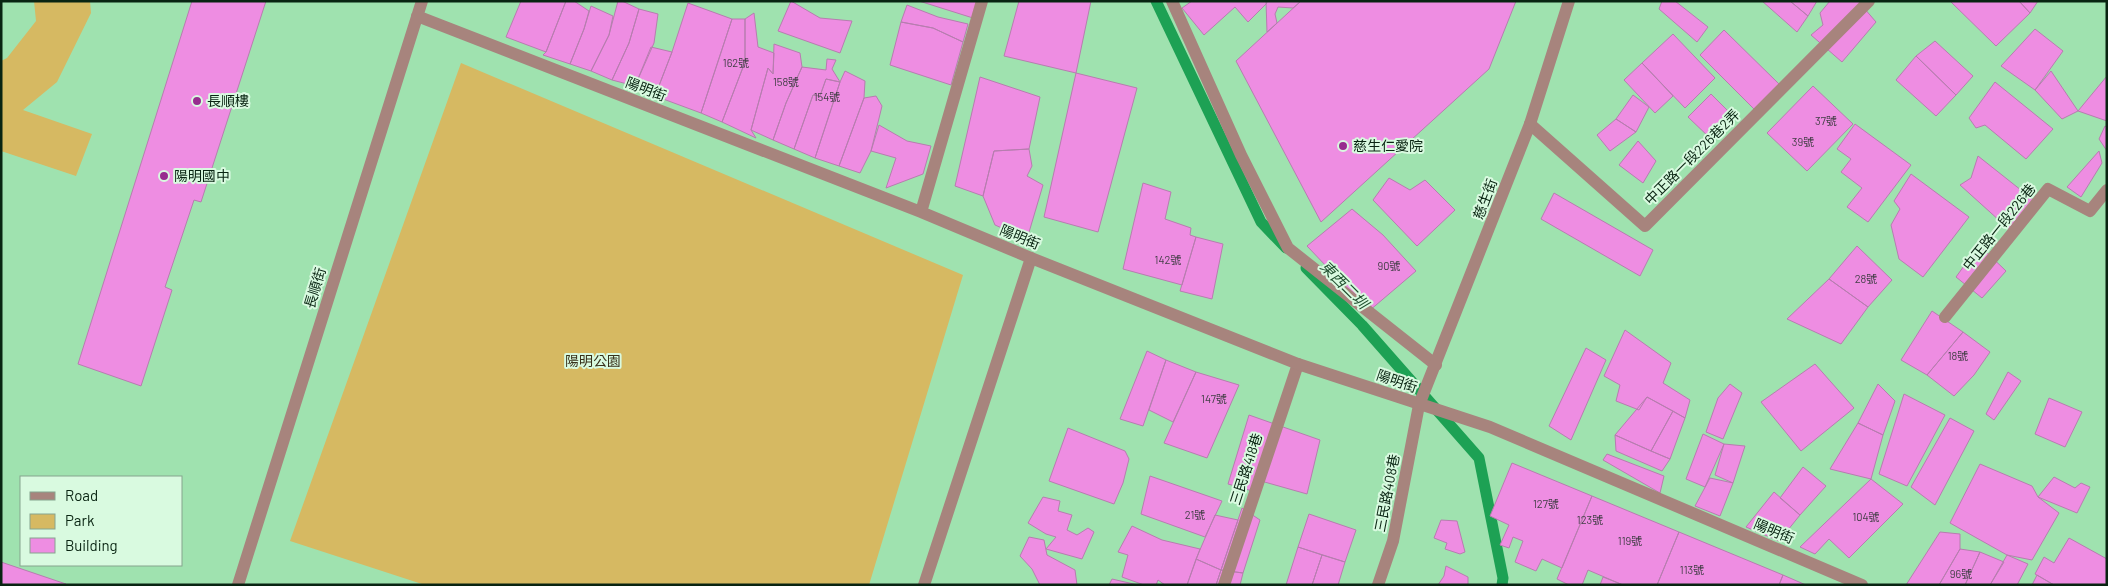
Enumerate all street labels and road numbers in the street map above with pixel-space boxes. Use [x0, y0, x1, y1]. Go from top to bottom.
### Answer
street label: 陽明街 [624, 73, 669, 104]
street label: 中正路一段226巷2弄 [1640, 105, 1743, 208]
street label: 慈生街 [1469, 176, 1500, 221]
street label: 中正路一段226巷 [1959, 180, 2039, 273]
street label: 陽明街 [998, 221, 1043, 252]
street label: 長順街 [300, 265, 329, 310]
street label: 陽明街 [1375, 366, 1420, 395]
street label: 三民路418巷 [1226, 431, 1265, 507]
street label: 三民路408巷 [1371, 453, 1402, 533]
street label: 陽明街 [1752, 515, 1797, 547]

